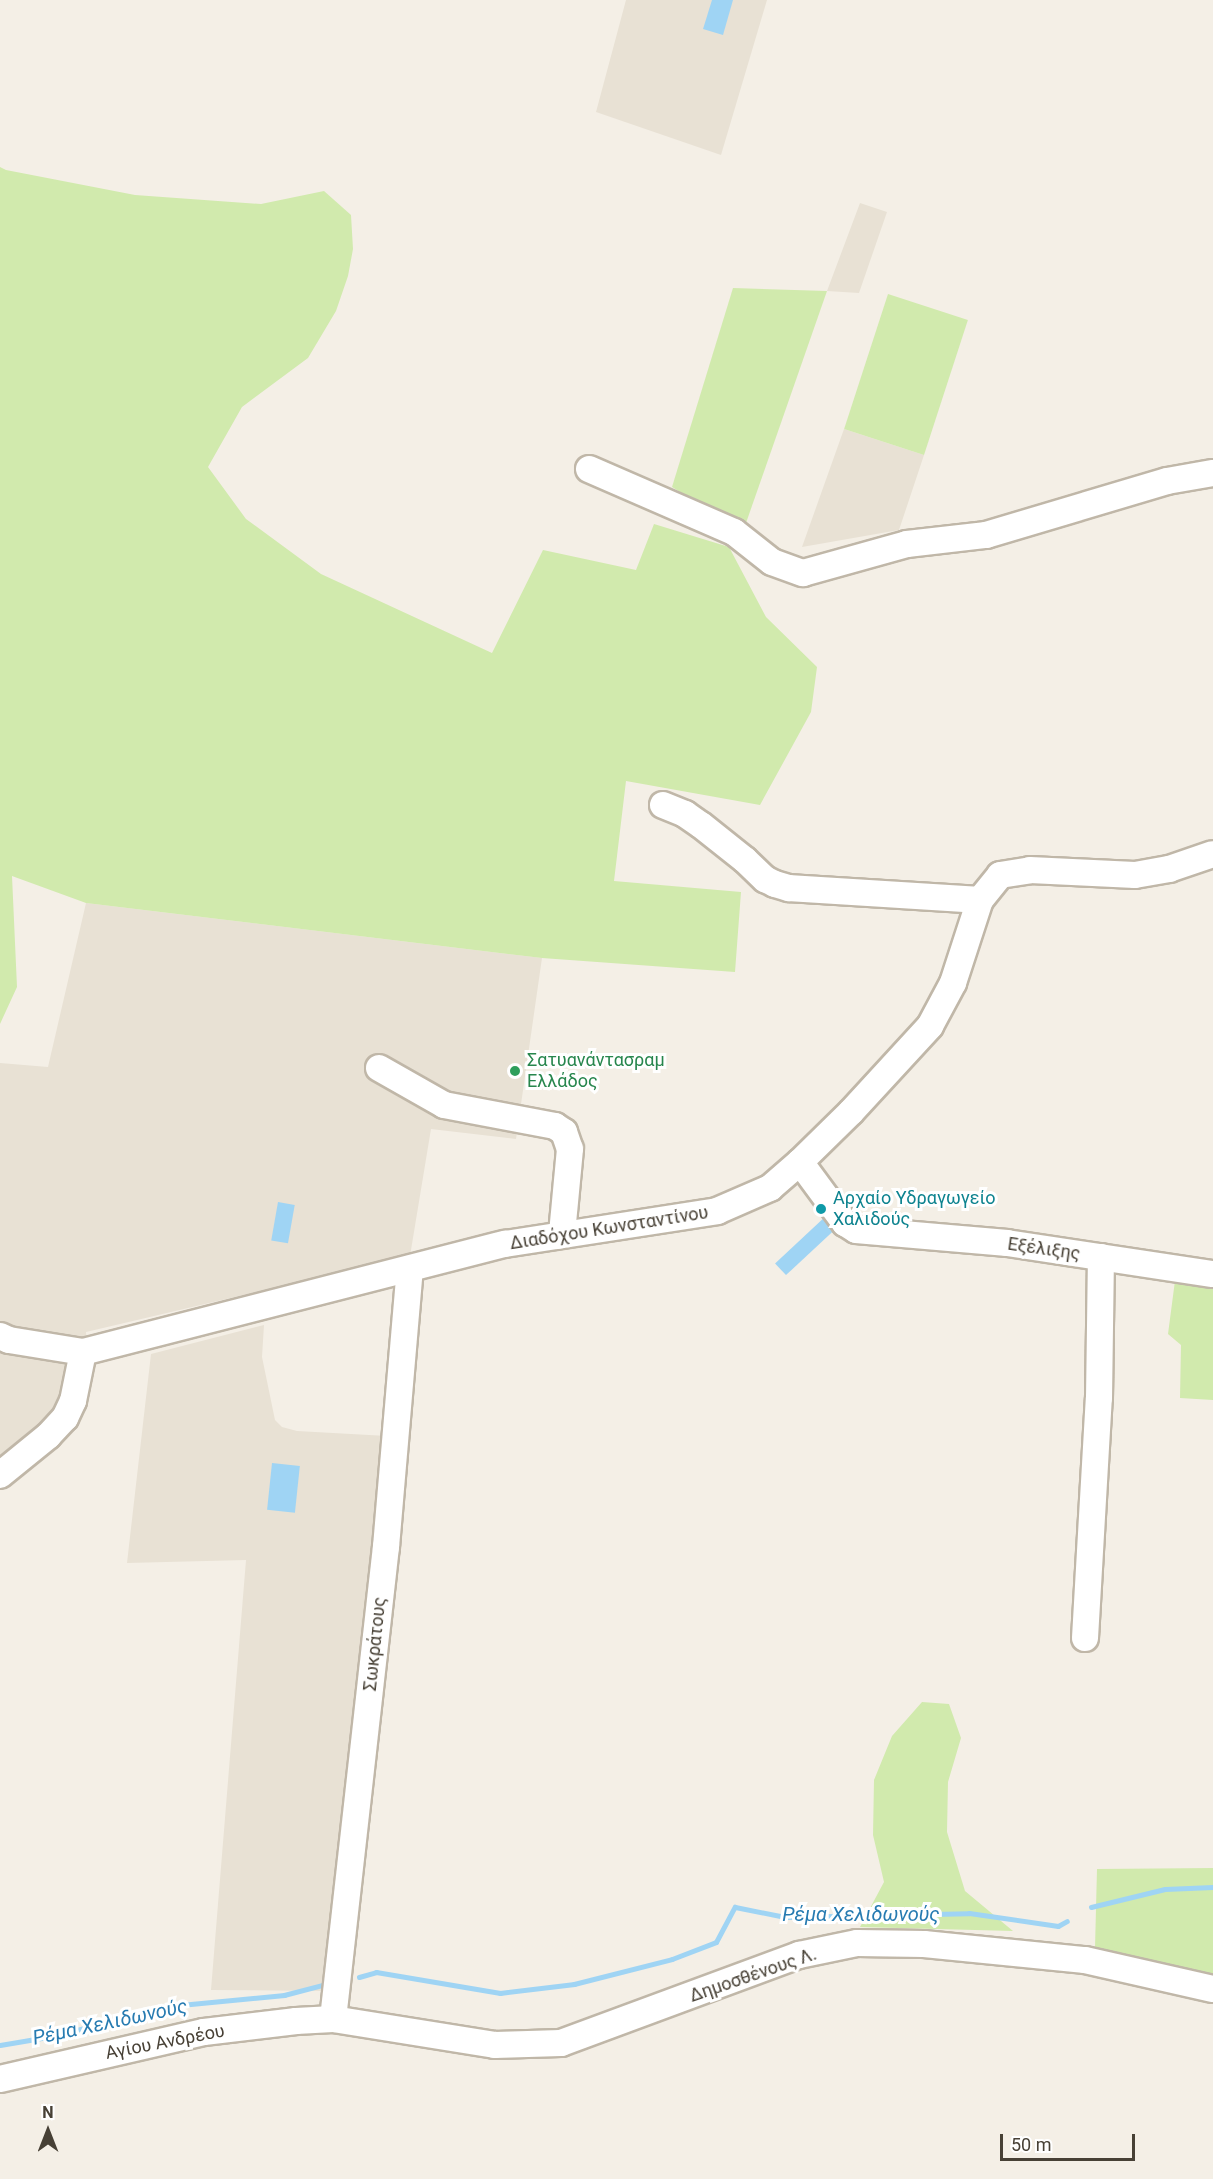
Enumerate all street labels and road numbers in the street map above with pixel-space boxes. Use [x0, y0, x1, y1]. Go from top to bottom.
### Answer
street label: Διαδόχου Κωνσταντίνου [508, 1202, 710, 1254]
street label: Εξέλιξης [1006, 1233, 1082, 1265]
street label: Σωκράτους [359, 1596, 391, 1692]
street label: Δημοσθένους Λ. [687, 1943, 819, 2007]
street label: Αγίου Ανδρέου [104, 2020, 226, 2064]

